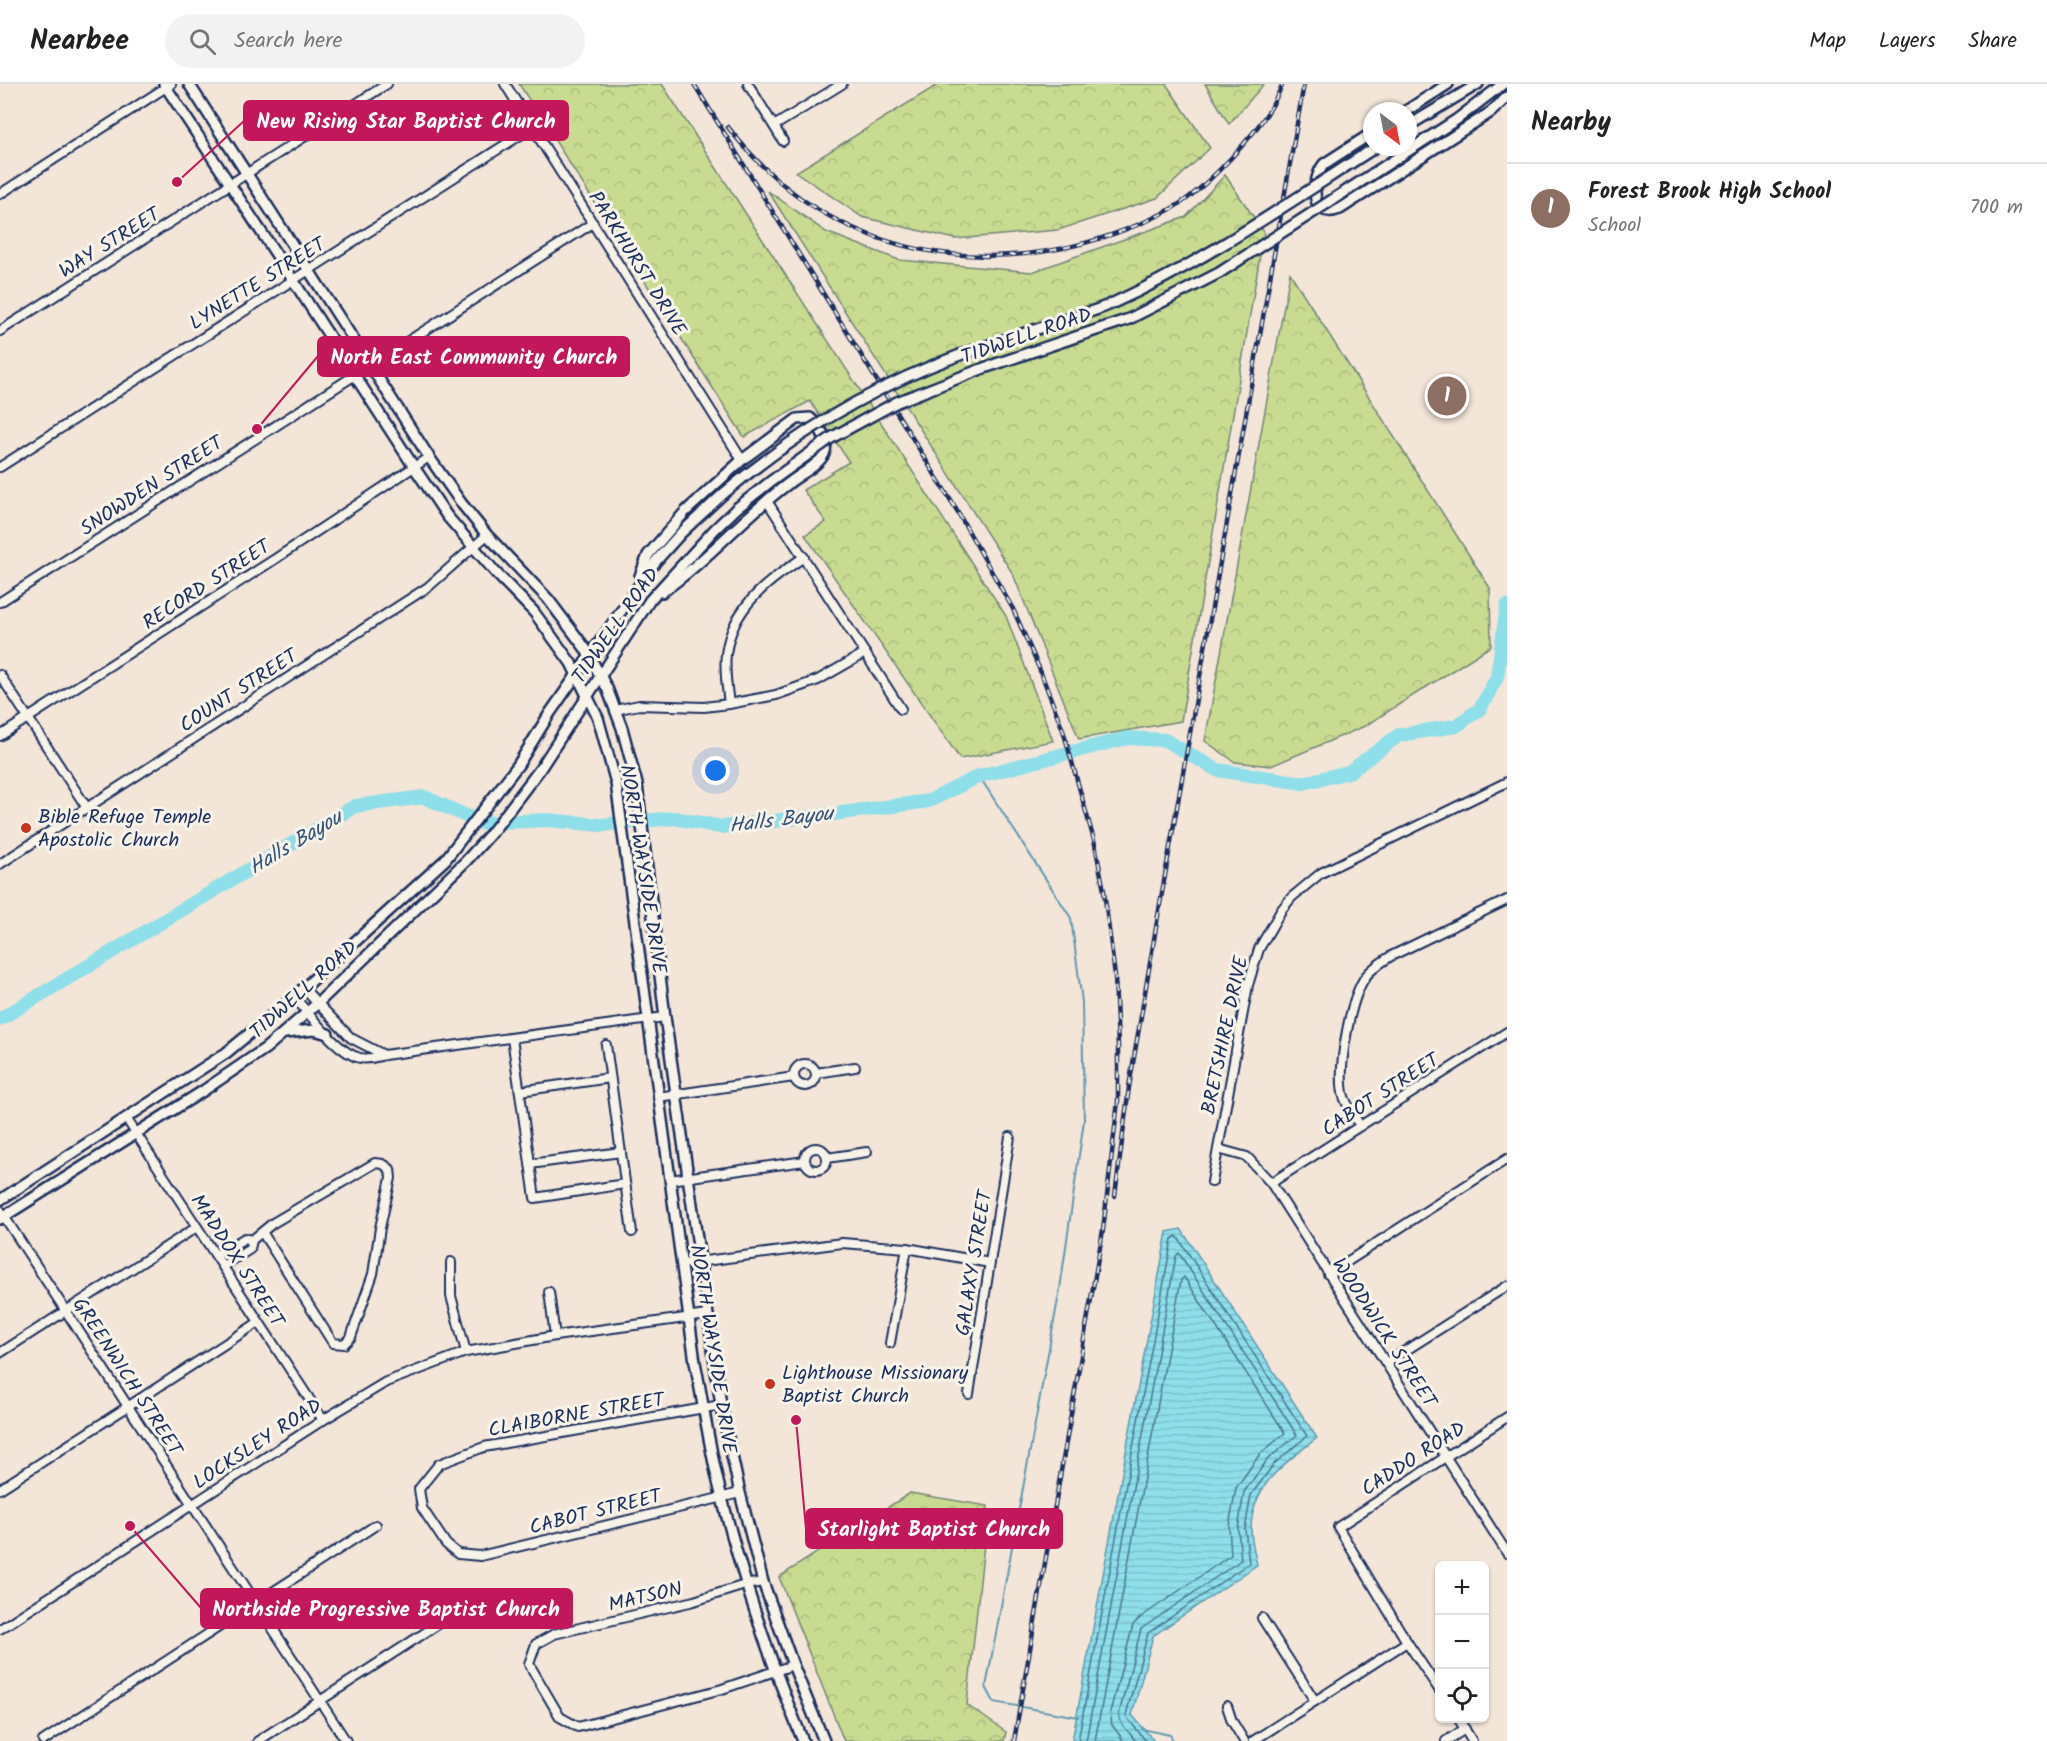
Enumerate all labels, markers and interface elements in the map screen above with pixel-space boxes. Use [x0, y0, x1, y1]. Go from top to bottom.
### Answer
search box [165, 14, 585, 68]
text: Nearbee [30, 19, 129, 64]
text: Search here [234, 24, 342, 59]
icon: search [186, 25, 219, 58]
text: Map [1809, 25, 1846, 58]
text: Layers [1879, 25, 1935, 58]
text: Share [1968, 25, 2017, 58]
callout: New Rising Star Baptist Church [244, 101, 568, 140]
north arrow [1363, 102, 1417, 156]
text: Nearby [1531, 102, 1611, 144]
text: New Rising Star Baptist Church [256, 106, 556, 139]
text: Forest Brook High School [1588, 175, 1831, 210]
street label: PARKHURST DRIVE [579, 185, 695, 344]
text: 1 [1547, 192, 1554, 224]
text: 700 m [1970, 192, 2023, 224]
street label: WAY STREET [53, 199, 169, 288]
text: School [1588, 210, 1641, 242]
street label: LYNETTE STREET [183, 229, 335, 340]
street label: TIDWELL ROAD [957, 300, 1096, 374]
callout: North East Community Church [318, 337, 629, 376]
text: North East Community Church [331, 342, 618, 375]
pin: 1 [1428, 374, 1466, 418]
street label: SNOWDEN STREET [74, 427, 232, 545]
street label: RECORD STREET [137, 531, 280, 639]
street label: TIDWELL ROAD [565, 561, 669, 691]
street label: COUNT STREET [174, 640, 307, 742]
your location [701, 756, 730, 785]
street label: NORTH WAYSIDE DRIVE [610, 762, 675, 978]
water label: Halls Bayou [727, 797, 838, 843]
water label: Halls Bayou [243, 801, 351, 884]
place label: Bible Refuge Temple Apostolic Church [38, 802, 211, 857]
marker: Bible Refuge Temple Apostolic Church [19, 821, 33, 835]
street label: TIDWELL ROAD [243, 933, 366, 1048]
street label: BRETSHIRE DRIVE [1194, 952, 1259, 1118]
street label: CABOT STREET [1316, 1044, 1448, 1146]
street label: GALAXY STREET [948, 1186, 1003, 1338]
street label: MADDOX STREET [181, 1188, 293, 1336]
street label: NORTH WAYSIDE DRIVE [680, 1242, 745, 1458]
street label: WOODWICK STREET [1323, 1251, 1445, 1417]
street label: GREENWICH STREET [63, 1292, 191, 1465]
place label: Lighthouse Missionary Baptist Church [782, 1358, 969, 1413]
marker: Lighthouse Missionary Baptist Church [763, 1377, 777, 1391]
street label: CLAIBORNE STREET [486, 1384, 669, 1447]
street label: LOCKSLEY ROAD [187, 1391, 329, 1499]
street label: CADDO ROAD [1355, 1414, 1473, 1506]
street label: CABOT STREET [526, 1481, 667, 1545]
callout: Starlight Baptist Church [806, 1509, 1062, 1548]
text: Starlight Baptist Church [818, 1514, 1050, 1547]
map controls [1435, 1561, 1489, 1723]
button: + [1435, 1561, 1489, 1615]
street label: MATSON [605, 1574, 686, 1622]
callout: Northside Progressive Baptist Church [201, 1589, 572, 1628]
text: Northside Progressive Baptist Church [212, 1594, 560, 1627]
button: − [1435, 1615, 1489, 1669]
button: locate [1435, 1669, 1489, 1723]

